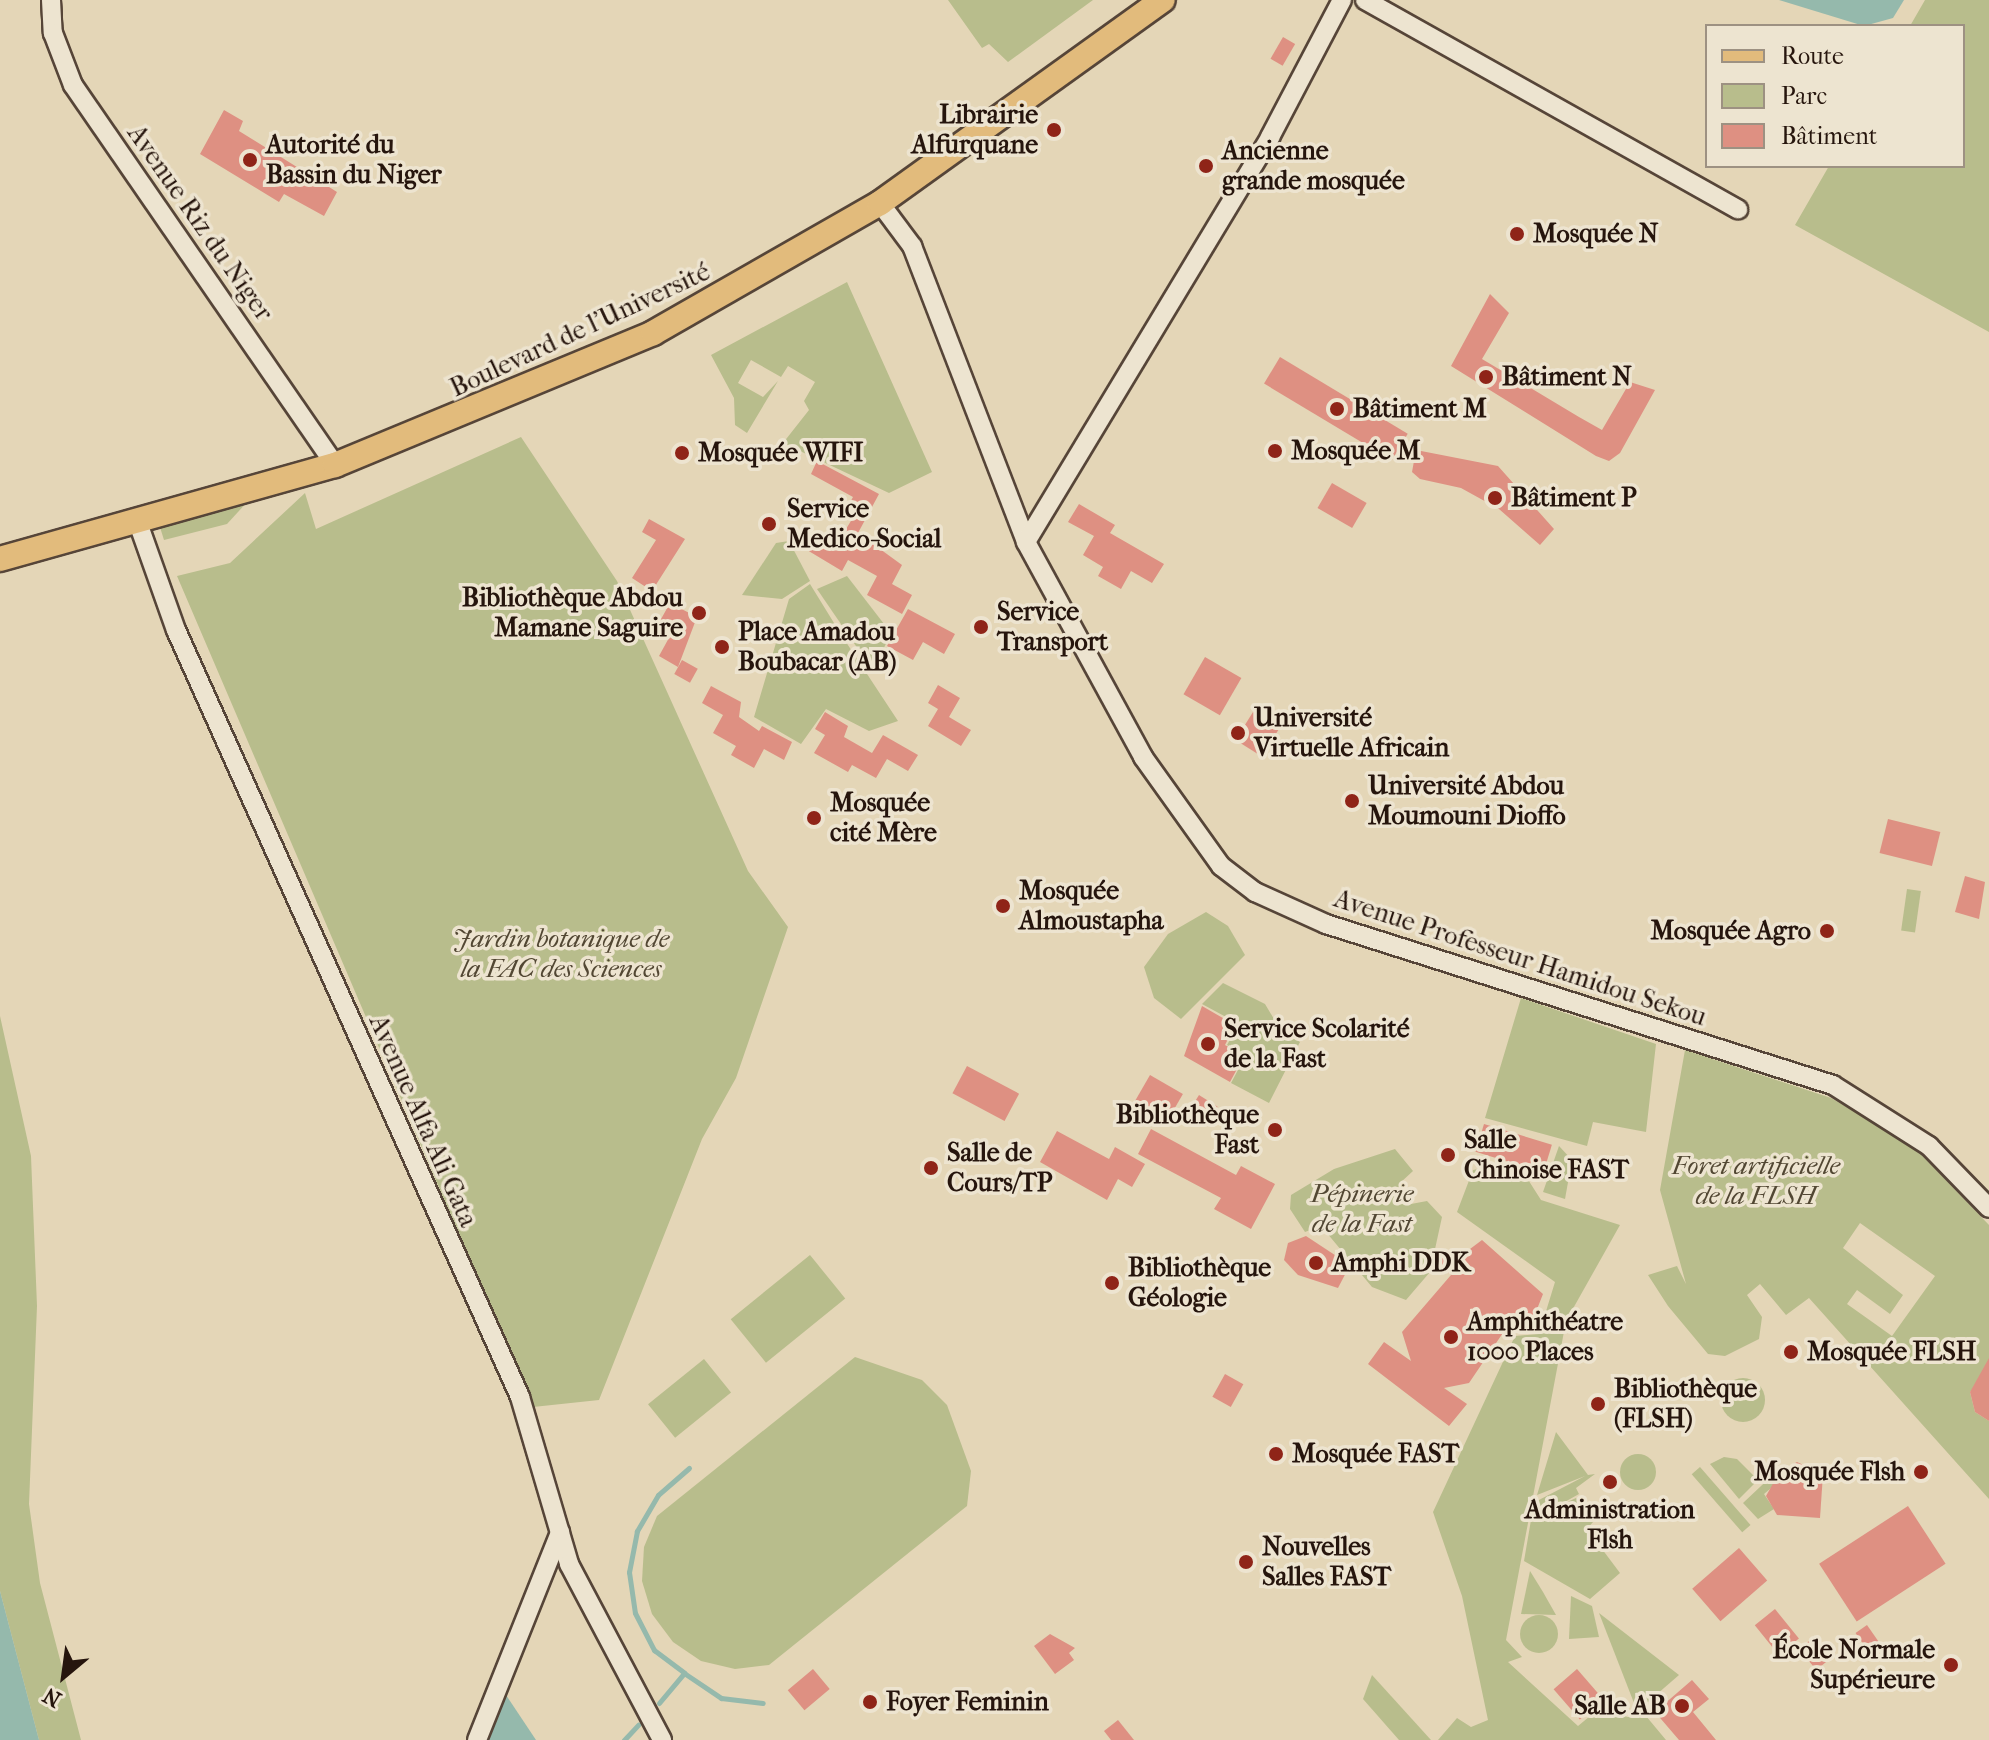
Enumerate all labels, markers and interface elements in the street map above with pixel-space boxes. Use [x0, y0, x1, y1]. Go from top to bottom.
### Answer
legend [1705, 24, 1965, 168]
text: Route [1781, 42, 1844, 70]
text: Parc [1781, 82, 1827, 110]
place label: Librairie Alfurquane [911, 99, 1038, 160]
street label: Avenue Riz du Niger [121, 119, 279, 327]
marker: Librairie Alfurquane [1045, 121, 1063, 139]
text: Bâtiment [1781, 122, 1877, 150]
place label: Autorité du Bassin du Niger [266, 129, 442, 190]
place label: Ancienne grande mosquée [1222, 135, 1405, 196]
marker: Autorité du Bassin du Niger [241, 151, 259, 169]
marker: Ancienne grande mosquée [1197, 157, 1215, 175]
place label: Mosquée N [1533, 218, 1658, 250]
marker: Mosquée N [1508, 225, 1526, 243]
street label: Boulevard de l'Université [445, 256, 715, 404]
place label: Bâtiment N [1502, 361, 1632, 393]
marker: Bâtiment N [1477, 368, 1495, 386]
place label: Bâtiment M [1353, 393, 1487, 425]
marker: Bâtiment M [1328, 400, 1346, 418]
place label: Mosquée M [1291, 435, 1420, 467]
place label: Mosquée WIFI [698, 437, 863, 469]
marker: Mosquée M [1266, 442, 1284, 460]
marker: Mosquée WIFI [673, 444, 691, 462]
place label: Bâtiment P [1511, 482, 1637, 514]
marker: Bâtiment P [1486, 489, 1504, 507]
place label: Service Medico-Social [787, 493, 941, 554]
marker: Service Medico-Social [758, 513, 780, 535]
place label: Bibliothèque Abdou Mamane Saguire [462, 582, 683, 644]
place label: Service Transport [997, 596, 1108, 658]
marker: Bibliothèque Abdou Mamane Saguire [690, 604, 708, 622]
place label: Place Amadou Boubacar (AB) [738, 616, 896, 678]
marker: Service Transport [972, 618, 990, 636]
marker: Place Amadou Boubacar (AB) [713, 638, 731, 656]
place label: Université Virtuelle Africain [1254, 702, 1449, 764]
marker: Université Virtuelle Africain [1229, 724, 1247, 742]
place label: Université Abdou Moumouni Dioffo [1368, 770, 1566, 832]
place label: Mosquée cité Mère [830, 787, 937, 848]
marker: Université Abdou Moumouni Dioffo [1343, 792, 1361, 810]
marker: Mosquée cité Mère [805, 809, 823, 827]
place label: Mosquée Almoustapha [1019, 875, 1164, 936]
street label: Avenue Professeur Hamidou Sekou [1330, 883, 1710, 1033]
marker: Mosquée Almoustapha [994, 897, 1012, 915]
place label: Mosquée Agro [1650, 915, 1811, 947]
marker: Mosquée Agro [1818, 922, 1836, 940]
park label: Jardin botanique de la FAC des Sciences [453, 923, 669, 984]
street label: Avenue Alfa Ali Gata [362, 1010, 484, 1232]
place label: Service Scolarité de la Fast [1224, 1013, 1410, 1074]
marker: Service Scolarité de la Fast [1199, 1035, 1217, 1053]
place label: Bibliothèque Fast [1116, 1099, 1259, 1160]
marker: Bibliothèque Fast [1266, 1121, 1284, 1139]
place label: Salle Chinoise FAST [1464, 1124, 1629, 1186]
place label: Salle de Cours/TP [947, 1137, 1052, 1198]
marker: Salle Chinoise FAST [1439, 1146, 1457, 1164]
park label: Foret artificielle de la FLSH [1672, 1150, 1840, 1212]
marker: Salle de Cours/TP [922, 1159, 940, 1177]
park label: Pépinerie de la Fast [1311, 1178, 1413, 1240]
place label: Amphi DDK [1332, 1247, 1470, 1279]
place label: Bibliothèque Géologie [1128, 1252, 1271, 1314]
marker: Amphi DDK [1307, 1254, 1325, 1272]
marker: Bibliothèque Géologie [1103, 1274, 1121, 1292]
place label: Amphithéatre 1000 Places [1467, 1306, 1623, 1368]
marker: Amphithéatre 1000 Places [1442, 1328, 1460, 1346]
place label: Mosquée FLSH [1807, 1336, 1976, 1368]
marker: Mosquée FLSH [1782, 1343, 1800, 1361]
place label: Bibliothèque (FLSH) [1614, 1373, 1757, 1434]
marker: Bibliothèque (FLSH) [1589, 1395, 1607, 1413]
place label: Mosquée FAST [1292, 1438, 1459, 1470]
marker: Mosquée FAST [1267, 1445, 1285, 1463]
place label: Mosquée Flsh [1754, 1456, 1905, 1488]
marker: Mosquée Flsh [1912, 1463, 1930, 1481]
marker: Administration Flsh [1601, 1473, 1619, 1491]
place label: Administration Flsh [1525, 1494, 1695, 1556]
place label: Nouvelles Salles FAST [1262, 1531, 1391, 1592]
marker: Nouvelles Salles FAST [1237, 1553, 1255, 1571]
place label: École Normale Supérieure [1772, 1634, 1935, 1696]
north arrow [24, 1636, 104, 1716]
marker: École Normale Supérieure [1942, 1656, 1960, 1674]
text: N [39, 1682, 66, 1712]
place label: Foyer Feminin [886, 1686, 1049, 1718]
place label: Salle AB [1574, 1690, 1666, 1722]
marker: Foyer Feminin [861, 1693, 879, 1711]
marker: Salle AB [1673, 1697, 1691, 1715]

